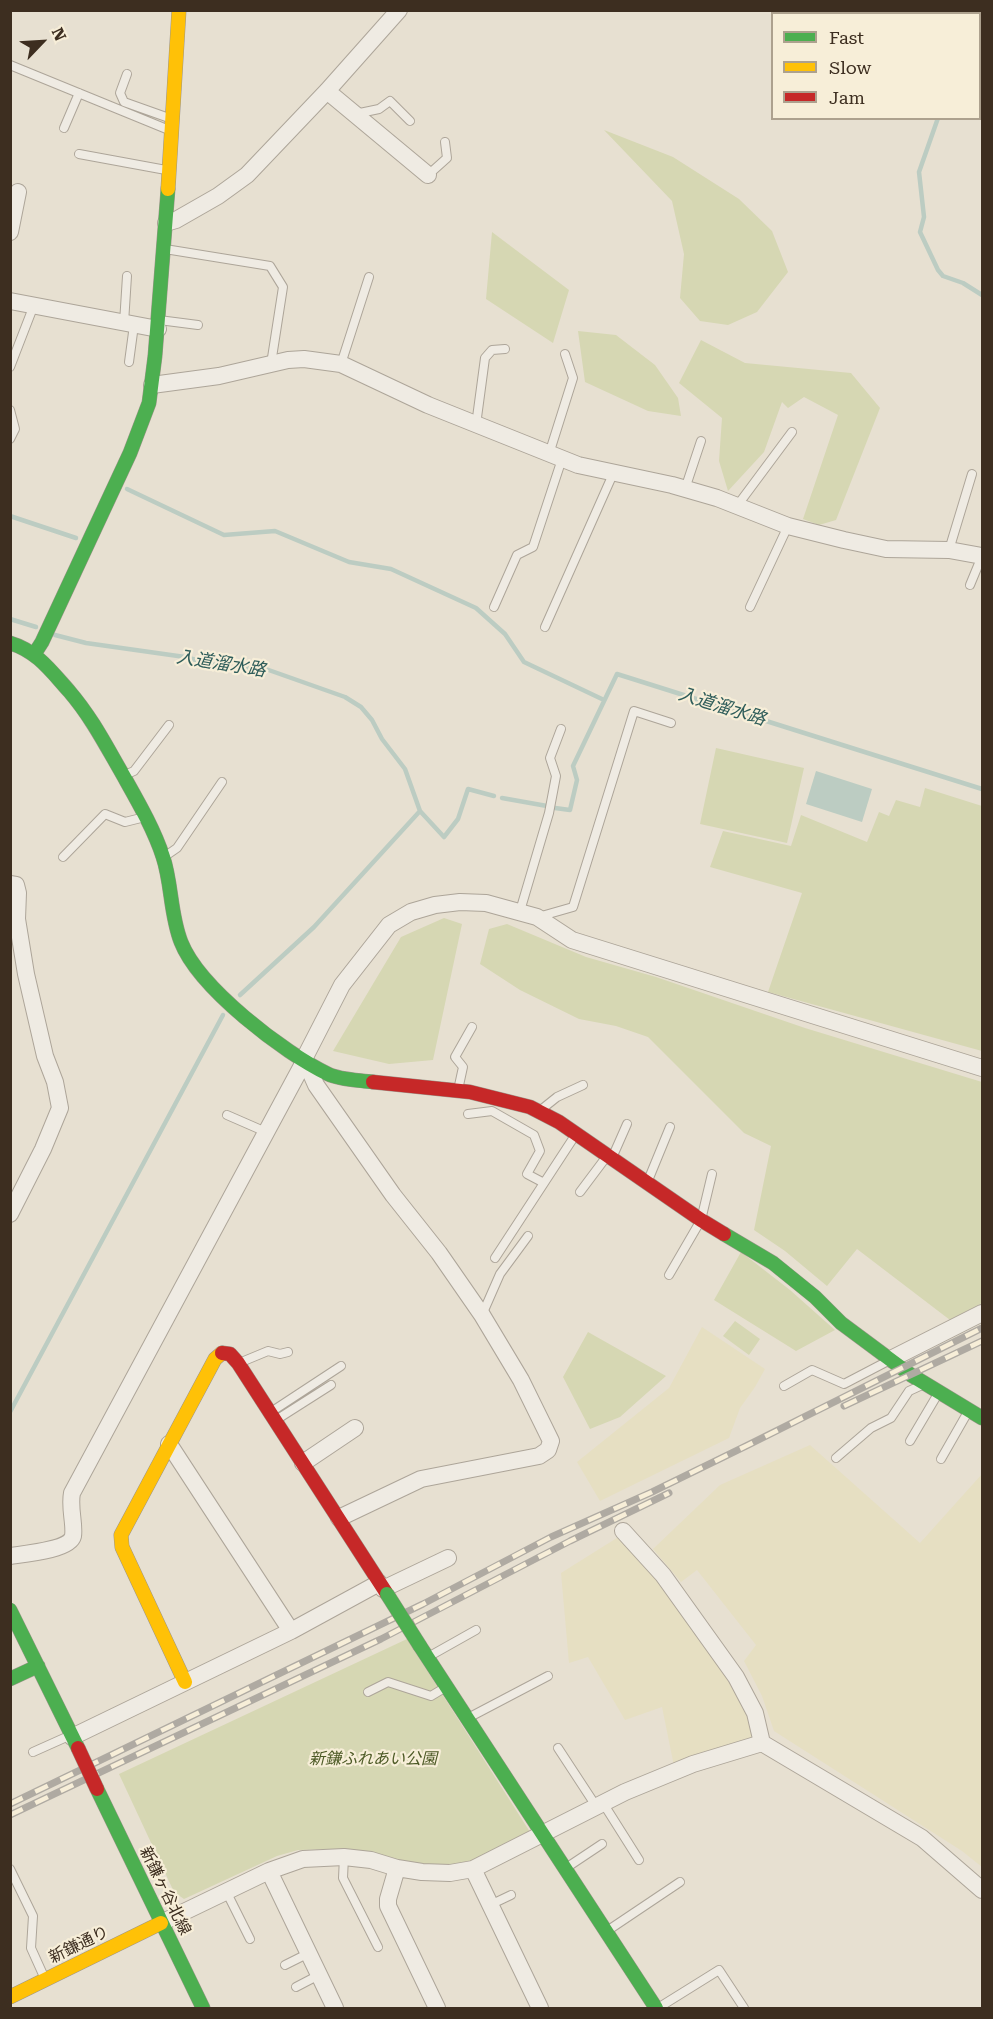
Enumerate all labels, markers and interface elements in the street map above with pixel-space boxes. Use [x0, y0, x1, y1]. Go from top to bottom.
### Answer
north arrow [12, 12, 72, 72]
legend [771, 12, 981, 120]
text: N [48, 25, 70, 44]
text: Fast [829, 27, 864, 48]
text: Slow [829, 57, 871, 78]
text: Jam [829, 87, 865, 108]
water label: 入道溜水路 [175, 646, 267, 682]
water label: 入道溜水路 [676, 684, 768, 730]
park label: 新鎌ふれあい公園 [309, 1749, 437, 1769]
street label: 新鎌ヶ谷北線 [135, 1844, 195, 1938]
street label: 新鎌通り [46, 1922, 112, 1968]

